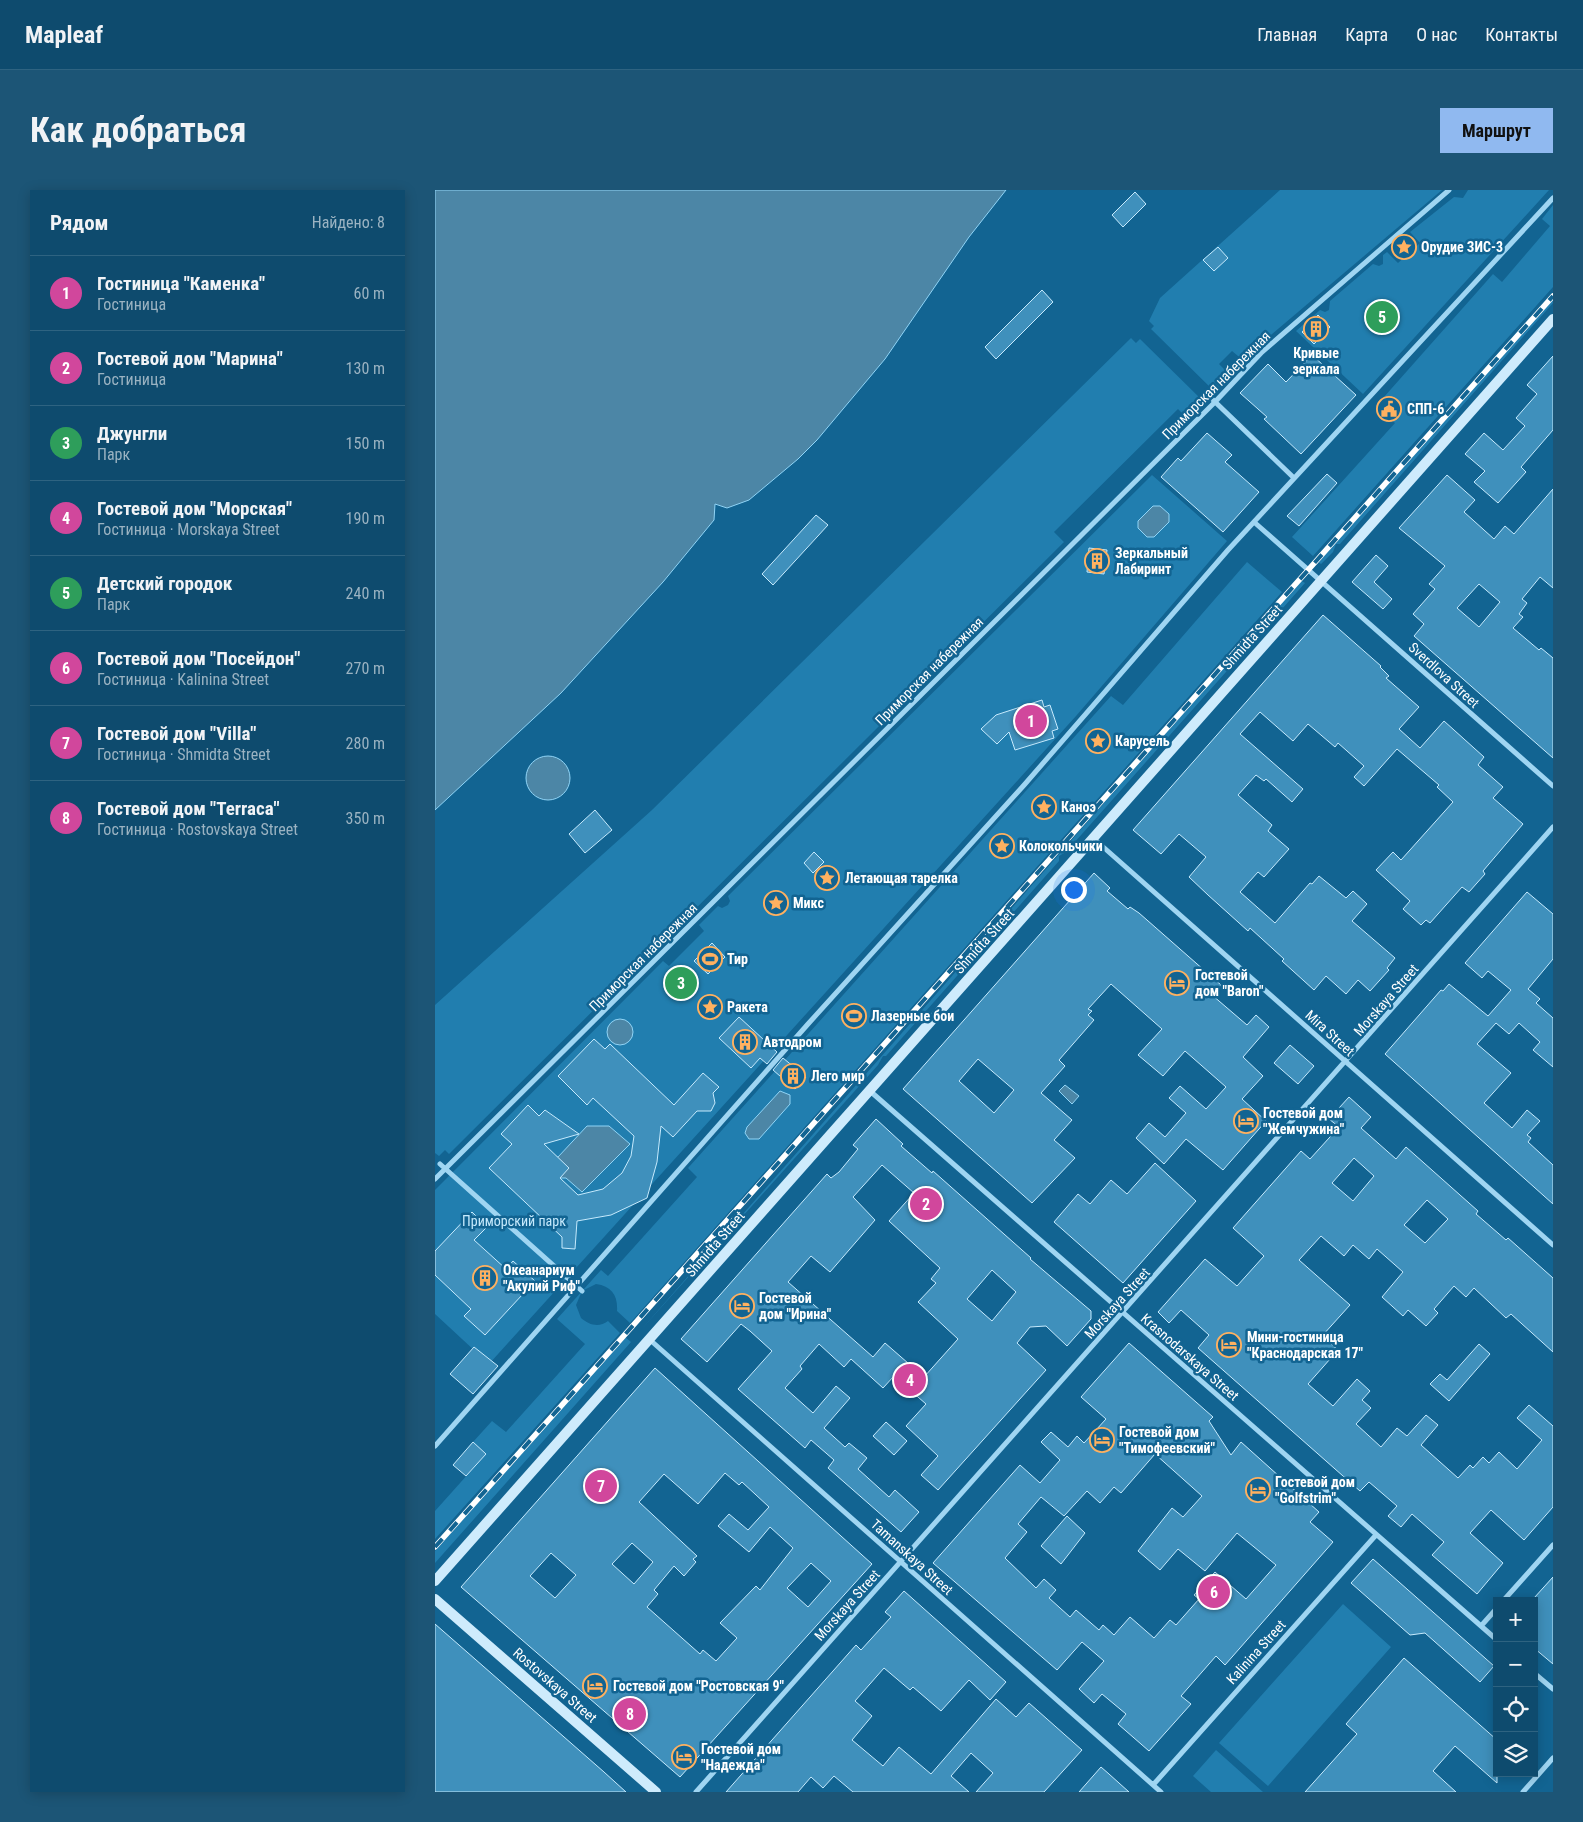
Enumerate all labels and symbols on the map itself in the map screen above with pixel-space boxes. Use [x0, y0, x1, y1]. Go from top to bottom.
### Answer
place icon: Орудие ЗИС-3 [1391, 234, 1417, 260]
place label: Орудие ЗИС-3 [1421, 239, 1503, 255]
pin: 5 [1366, 298, 1398, 336]
building icon: Кривые зеркала [1303, 316, 1329, 342]
street label: Приморская набережная [1159, 328, 1273, 442]
place label: Кривые зеркала [1292, 345, 1340, 377]
public building icon: СПП-6 [1376, 396, 1402, 422]
place label: СПП-6 [1407, 401, 1444, 417]
place label: Зеркальный Лабиринт [1115, 545, 1188, 577]
building icon: Зеркальный Лабиринт [1084, 548, 1110, 574]
street label: Shmidta Street [1219, 601, 1285, 673]
street label: Приморская набережная [872, 614, 986, 728]
street label: Sverdlova Street [1405, 639, 1483, 711]
pin: 1 [1015, 702, 1047, 740]
place icon: Карусель [1085, 728, 1111, 754]
place label: Карусель [1115, 733, 1170, 749]
place icon: Каноэ [1031, 794, 1057, 820]
place label: Каноэ [1061, 799, 1096, 815]
place icon: Колокольчики [989, 833, 1015, 859]
place label: Колокольчики [1019, 838, 1103, 854]
place icon: Летающая тарелка [814, 865, 840, 891]
place label: Летающая тарелка [845, 870, 958, 886]
your location [1061, 877, 1087, 903]
place icon: Микс [763, 890, 789, 916]
place label: Микс [793, 895, 825, 911]
street label: Приморская набережная [586, 900, 700, 1014]
street label: Shmidta Street [951, 905, 1017, 977]
sports icon: Тир [697, 946, 723, 972]
place label: Тир [727, 951, 748, 967]
street label: Morskaya Street [1351, 961, 1421, 1039]
pin: 3 [665, 964, 697, 1002]
place label: Гостевой дом "Baron" [1195, 967, 1264, 999]
hotel icon: Гостевой дом "Baron" [1164, 970, 1190, 996]
place icon: Ракета [697, 994, 723, 1020]
place label: Ракета [727, 999, 768, 1015]
sports icon: Лазерные бои [841, 1003, 867, 1029]
street label: Mira Street [1302, 1007, 1358, 1059]
place label: Лазерные бои [871, 1008, 954, 1024]
building icon: Автодром [732, 1029, 758, 1055]
place label: Автодром [763, 1034, 822, 1050]
building icon: Лего мир [780, 1063, 806, 1089]
place label: Лего мир [811, 1068, 865, 1084]
place label: Гостевой дом "Жемчужина" [1263, 1105, 1345, 1137]
hotel icon: Гостевой дом "Жемчужина" [1233, 1108, 1259, 1134]
pin: 2 [910, 1185, 942, 1223]
street label: Shmidta Street [682, 1208, 748, 1280]
park label: Приморский парк [462, 1213, 566, 1229]
place label: Океанариум "Акулий Риф" [503, 1262, 581, 1294]
street label: Morskaya Street [1081, 1264, 1153, 1342]
building icon: Океанариум "Акулий Риф" [472, 1265, 498, 1291]
place label: Гостевой дом "Ирина" [759, 1290, 832, 1322]
hotel icon: Гостевой дом "Ирина" [729, 1293, 755, 1319]
street label: Krasnodarskaya Street [1138, 1310, 1242, 1404]
place label: Мини-гостиница "Краснодарская 17" [1247, 1329, 1364, 1361]
hotel icon: Мини-гостиница "Краснодарская 17" [1216, 1332, 1242, 1358]
pin: 4 [894, 1361, 926, 1399]
place label: Гостевой дом "Тимофеевский" [1119, 1424, 1215, 1456]
hotel icon: Гостевой дом "Тимофеевский" [1089, 1427, 1115, 1453]
pin: 7 [585, 1467, 617, 1505]
place label: Гостевой дом "Golfstrim" [1275, 1474, 1355, 1506]
hotel icon: Гостевой дом "Golfstrim" [1245, 1477, 1271, 1503]
street label: Tamanskaya Street [868, 1516, 956, 1598]
street label: Morskaya Street [811, 1566, 883, 1644]
pin: 6 [1198, 1573, 1230, 1611]
street label: Kalinina Street [1223, 1617, 1289, 1687]
street label: Rostovskaya Street [510, 1644, 600, 1726]
hotel icon: Гостевой дом "Ростовская 9" [582, 1673, 608, 1699]
place label: Гостевой дом "Ростовская 9" [613, 1678, 785, 1694]
pin: 8 [614, 1695, 646, 1733]
place label: Гостевой дом "Надежда" [701, 1741, 781, 1773]
hotel icon: Гостевой дом "Надежда" [671, 1744, 697, 1770]

